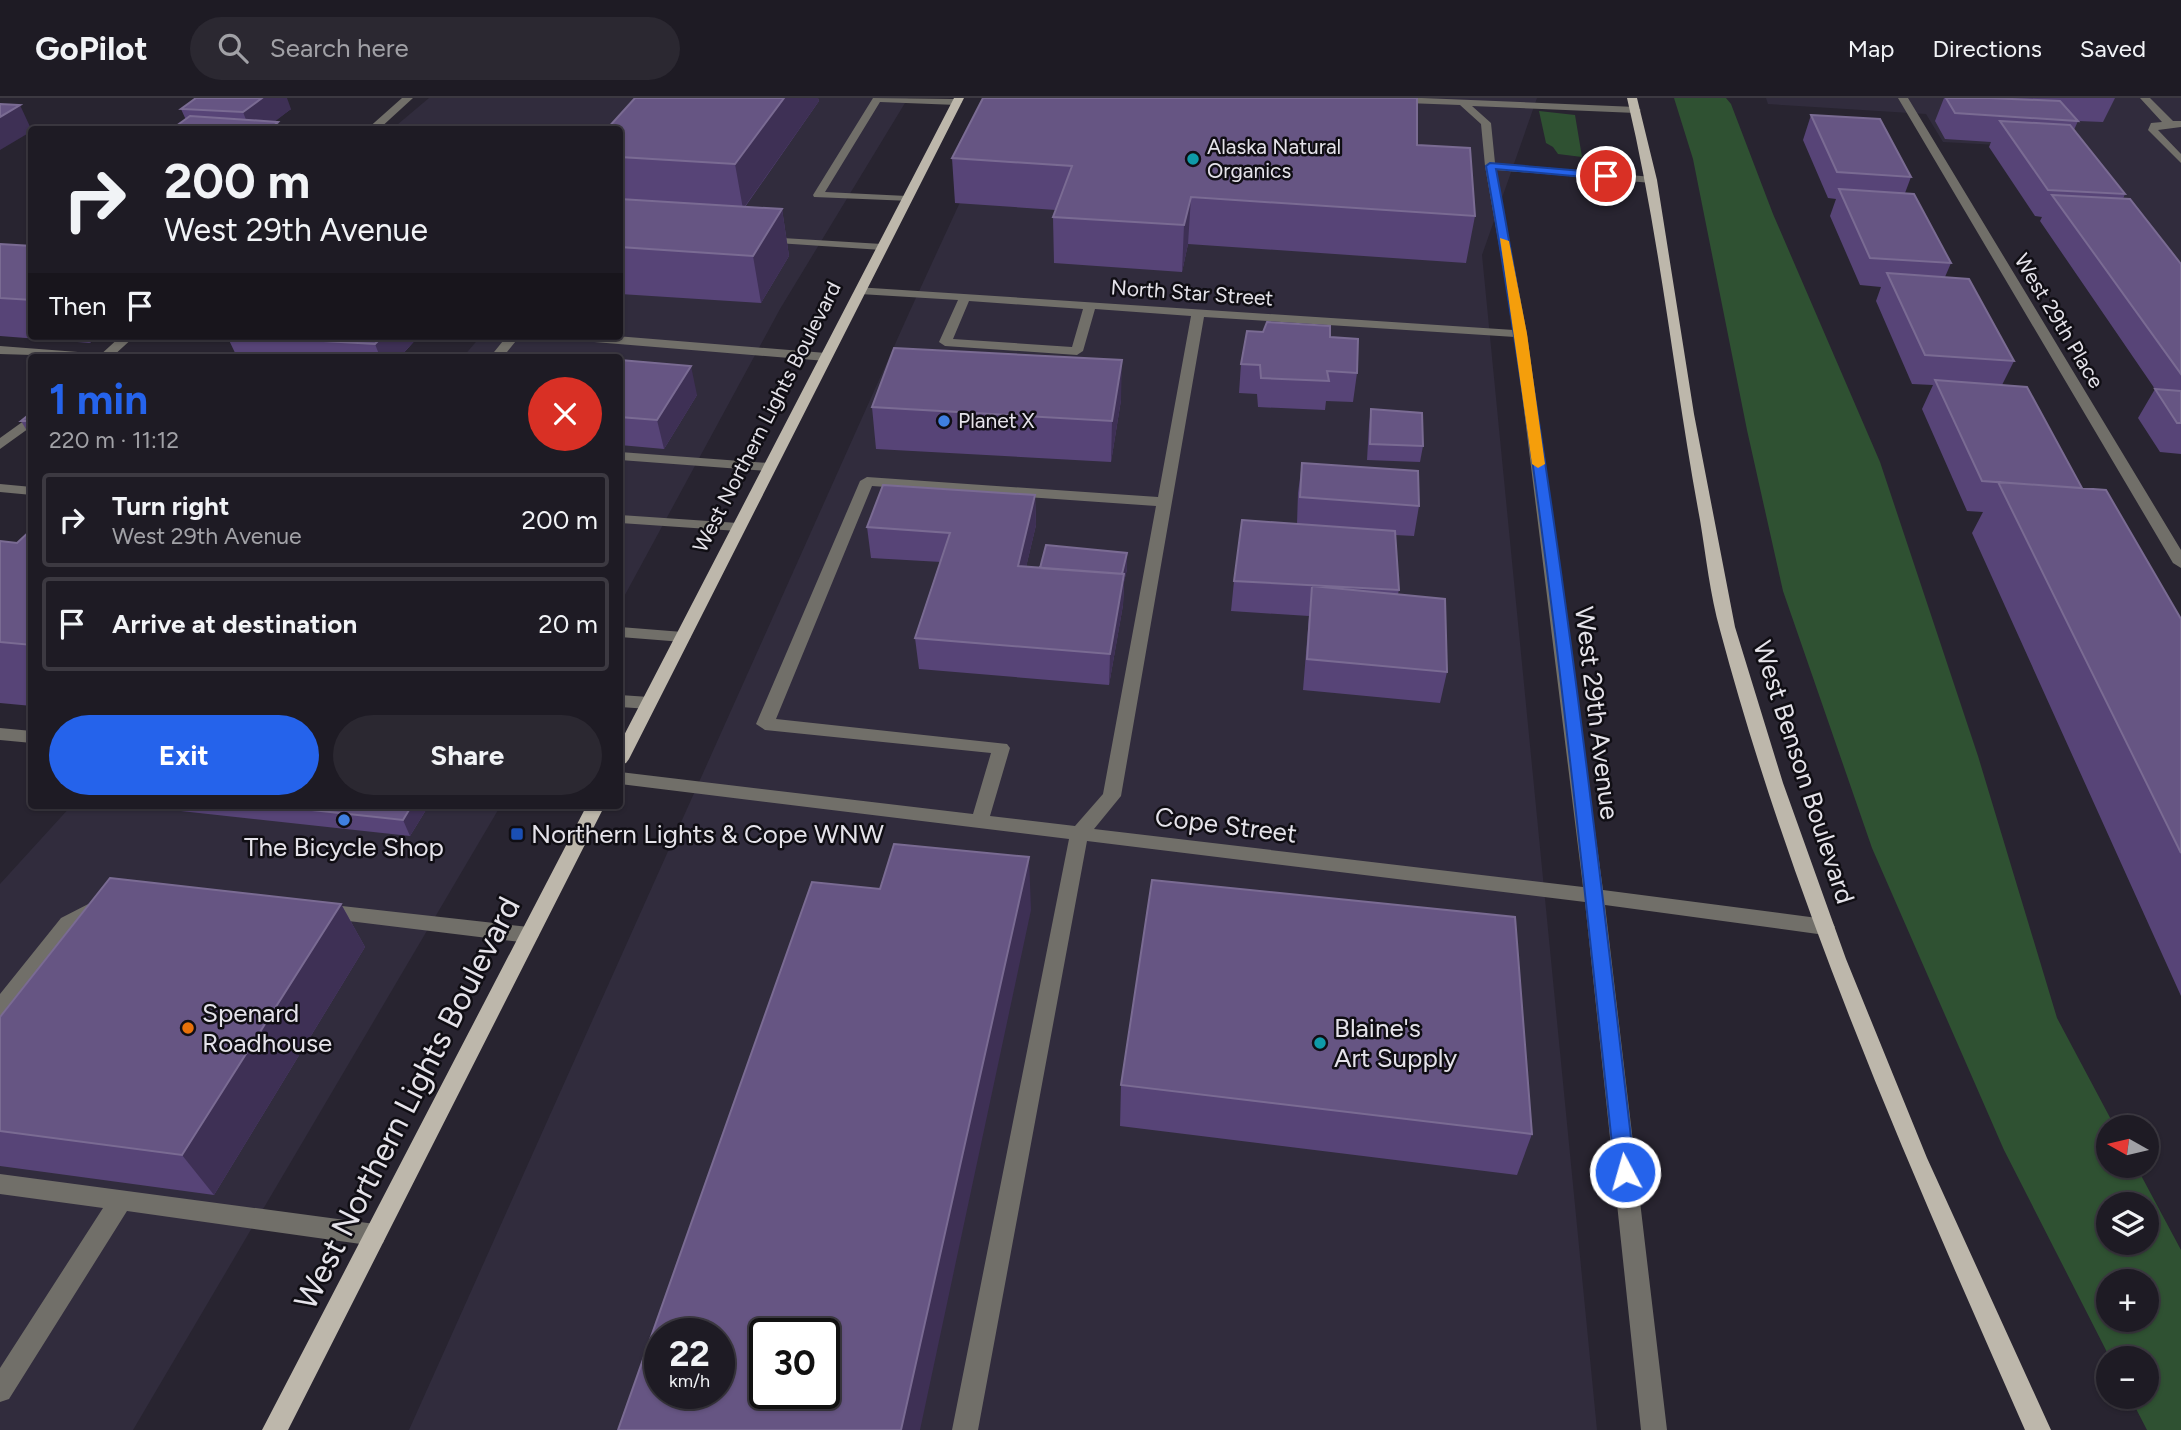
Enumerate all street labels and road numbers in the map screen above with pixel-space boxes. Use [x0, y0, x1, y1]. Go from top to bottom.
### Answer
street label: West 29th Place [2009, 249, 2109, 393]
street label: North Star Street [1110, 274, 1274, 311]
street label: West Northern Lights Boulevard [687, 277, 846, 556]
street label: West 29th Avenue [1568, 605, 1626, 821]
street label: West Benson Boulevard [1746, 636, 1862, 908]
street label: Cope Street [1153, 800, 1299, 850]
street label: West Northern Lights Boulevard [286, 890, 528, 1316]

